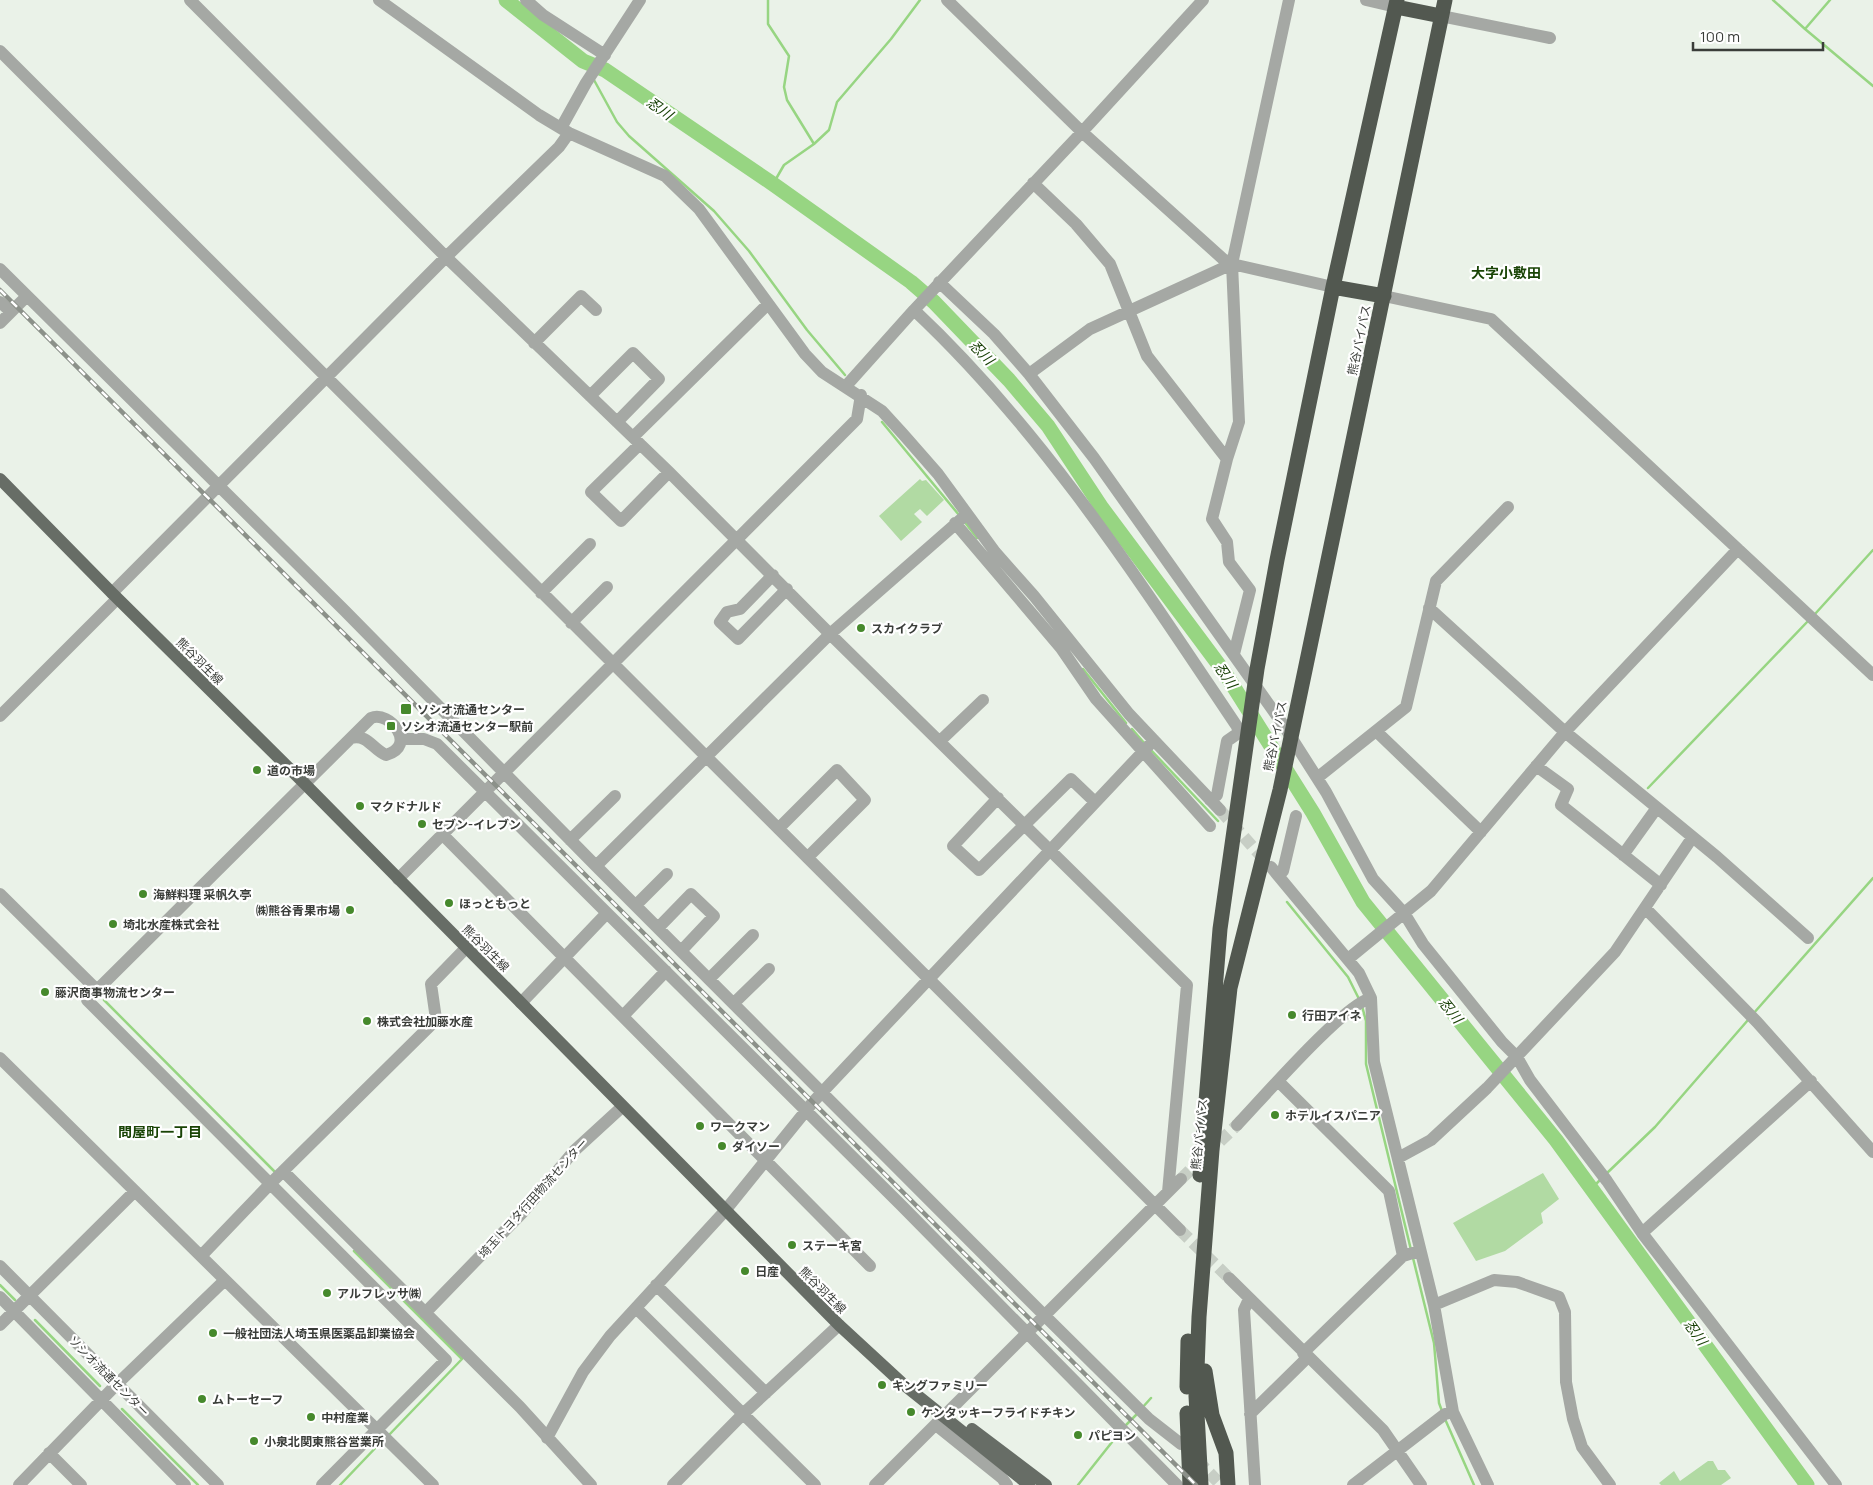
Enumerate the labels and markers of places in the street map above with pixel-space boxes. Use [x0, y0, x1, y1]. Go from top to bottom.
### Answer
place label: スカイクラブ [871, 620, 943, 637]
marker: スカイクラブ [855, 622, 867, 634]
place label: ソシオ流通センター [417, 701, 525, 718]
marker: ソシオ流通センター [399, 702, 413, 716]
place label: ソシオ流通センター駅前 [401, 718, 533, 735]
marker: ソシオ流通センター駅前 [385, 720, 397, 732]
place label: 道の市場 [267, 762, 315, 779]
marker: 道の市場 [251, 764, 263, 776]
place label: マクドナルド [370, 798, 442, 815]
marker: マクドナルド [354, 800, 366, 812]
place label: セブン-イレブン [432, 816, 521, 833]
marker: セブン-イレブン [416, 818, 428, 830]
place label: 海鮮料理 采帆久亭 [153, 886, 251, 903]
marker: 海鮮料理 采帆久亭 [137, 888, 149, 900]
place label: ほっともっと [459, 895, 531, 912]
marker: ほっともっと [443, 897, 455, 909]
place label: ㈱熊谷青果市場 [256, 902, 340, 919]
marker: ㈱熊谷青果市場 [344, 904, 356, 916]
place label: 埼北水産株式会社 [123, 916, 219, 933]
marker: 埼北水産株式会社 [107, 918, 119, 930]
place label: 藤沢商事物流センター [55, 984, 175, 1001]
marker: 藤沢商事物流センター [39, 986, 51, 998]
place label: 行田アイネ [1302, 1007, 1361, 1024]
marker: 行田アイネ [1286, 1009, 1298, 1021]
place label: 株式会社加藤水産 [377, 1013, 473, 1030]
marker: 株式会社加藤水産 [361, 1015, 373, 1027]
place label: ホテルイスパニア [1285, 1107, 1381, 1124]
marker: ホテルイスパニア [1269, 1109, 1281, 1121]
place label: ワークマン [710, 1118, 770, 1135]
marker: ワークマン [694, 1120, 706, 1132]
place label: ダイソー [732, 1138, 780, 1155]
marker: ダイソー [716, 1140, 728, 1152]
place label: ステーキ宮 [802, 1237, 862, 1254]
marker: ステーキ宮 [786, 1239, 798, 1251]
place label: 日産 [755, 1263, 779, 1280]
marker: 日産 [739, 1265, 751, 1277]
place label: アルフレッサ㈱ [337, 1285, 421, 1302]
marker: アルフレッサ㈱ [321, 1287, 333, 1299]
place label: 一般社団法人埼玉県医薬品卸業協会 [223, 1325, 415, 1342]
marker: 一般社団法人埼玉県医薬品卸業協会 [207, 1327, 219, 1339]
place label: キングファミリー [892, 1377, 988, 1394]
marker: キングファミリー [876, 1379, 888, 1391]
place label: ムトーセーフ [212, 1391, 283, 1408]
marker: ムトーセーフ [196, 1393, 208, 1405]
place label: ケンタッキーフライドチキン [921, 1404, 1076, 1421]
marker: ケンタッキーフライドチキン [905, 1406, 917, 1418]
place label: 中村産業 [321, 1409, 369, 1426]
marker: 中村産業 [305, 1411, 317, 1423]
place label: パピヨン [1088, 1427, 1136, 1444]
marker: パピヨン [1072, 1429, 1084, 1441]
place label: 小泉北関東熊谷営業所 [264, 1433, 384, 1450]
marker: 小泉北関東熊谷営業所 [248, 1435, 260, 1447]

